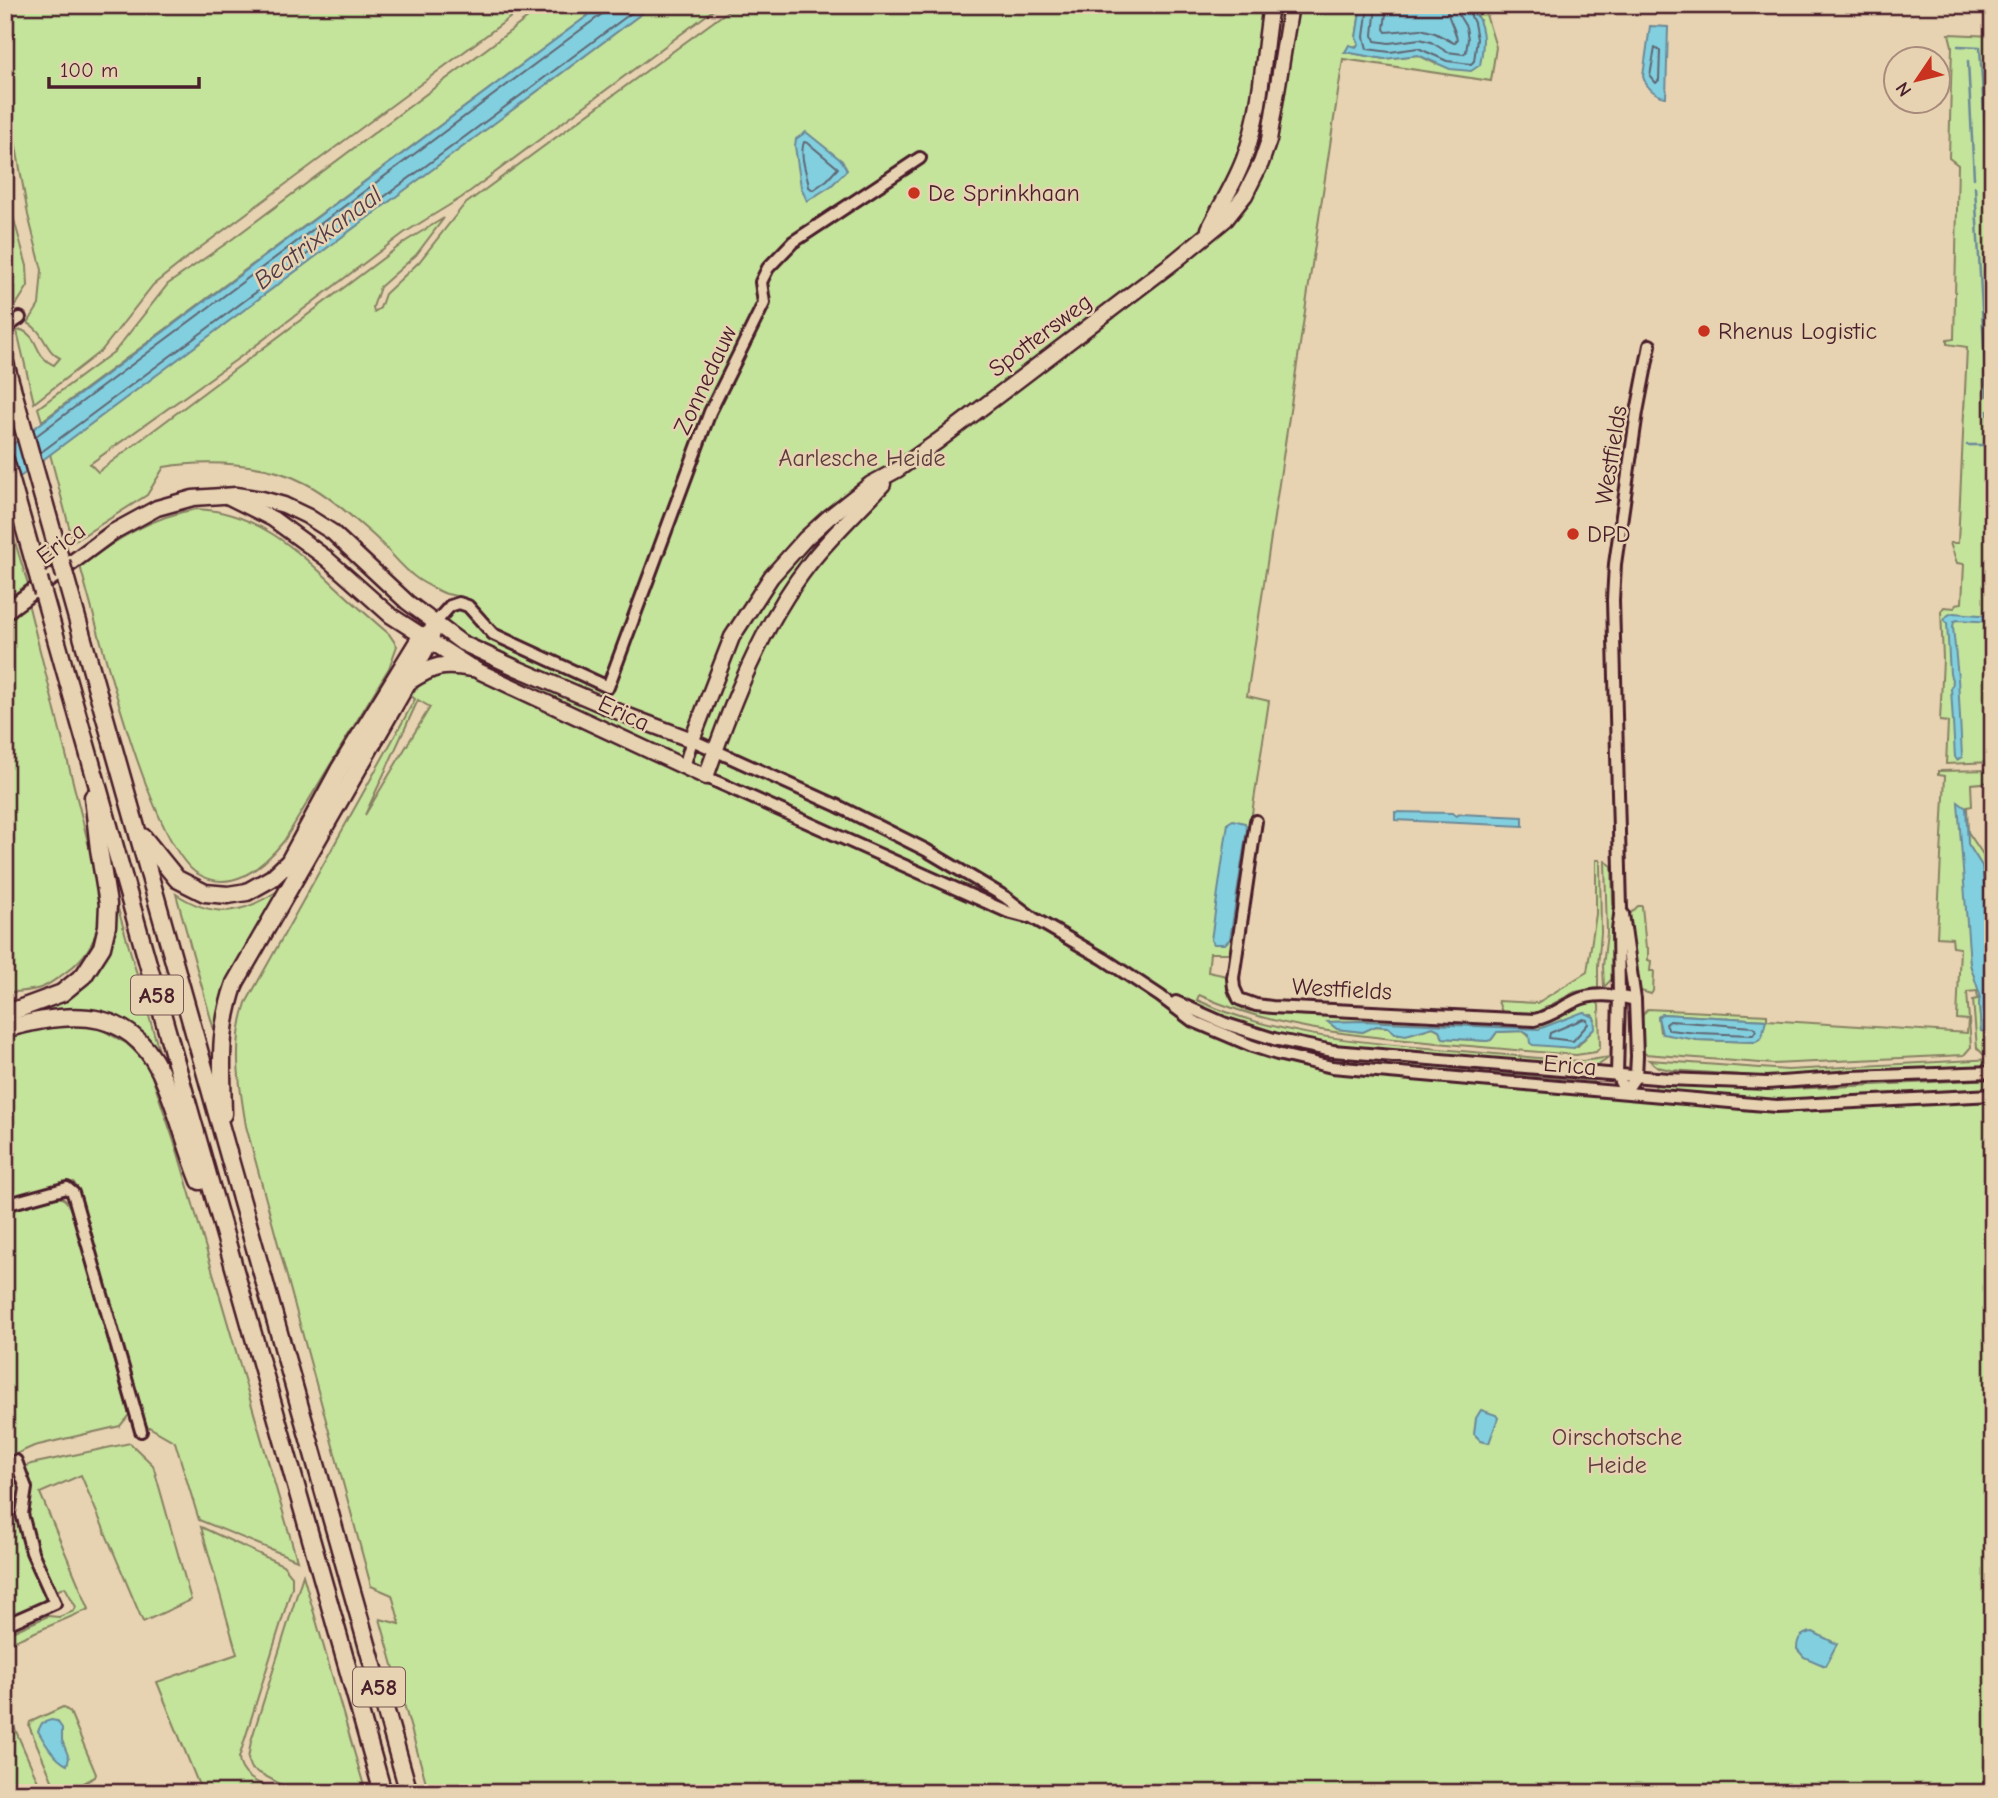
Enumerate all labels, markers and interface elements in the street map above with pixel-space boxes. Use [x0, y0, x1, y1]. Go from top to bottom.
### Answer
scale bar [49, 46, 200, 90]
north arrow [1882, 46, 1952, 116]
text: 100 m [60, 58, 118, 82]
text: N [1891, 78, 1916, 101]
place label: De Sprinkhaan [928, 179, 1080, 207]
water label: Beatrixkanaal [248, 180, 388, 296]
marker: De Sprinkhaan [906, 185, 922, 201]
street label: Spottersweg [983, 287, 1097, 383]
place label: Rhenus Logistic [1718, 317, 1877, 345]
street label: Zonnedauw [668, 320, 743, 439]
marker: Rhenus Logistic [1696, 323, 1712, 339]
street label: Westfields [1589, 403, 1633, 507]
park label: Aarlesche Heide [778, 444, 946, 472]
street label: Erica [31, 516, 91, 570]
place label: DPD [1587, 520, 1631, 548]
marker: DPD [1565, 526, 1581, 542]
street label: Erica [594, 689, 654, 737]
street label: Westfields [1291, 972, 1393, 1006]
road number: A58 [131, 976, 183, 1014]
street label: Erica [1542, 1049, 1598, 1081]
park label: Oirschotsche Heide [1552, 1423, 1682, 1479]
road number: A58 [353, 1668, 405, 1706]

